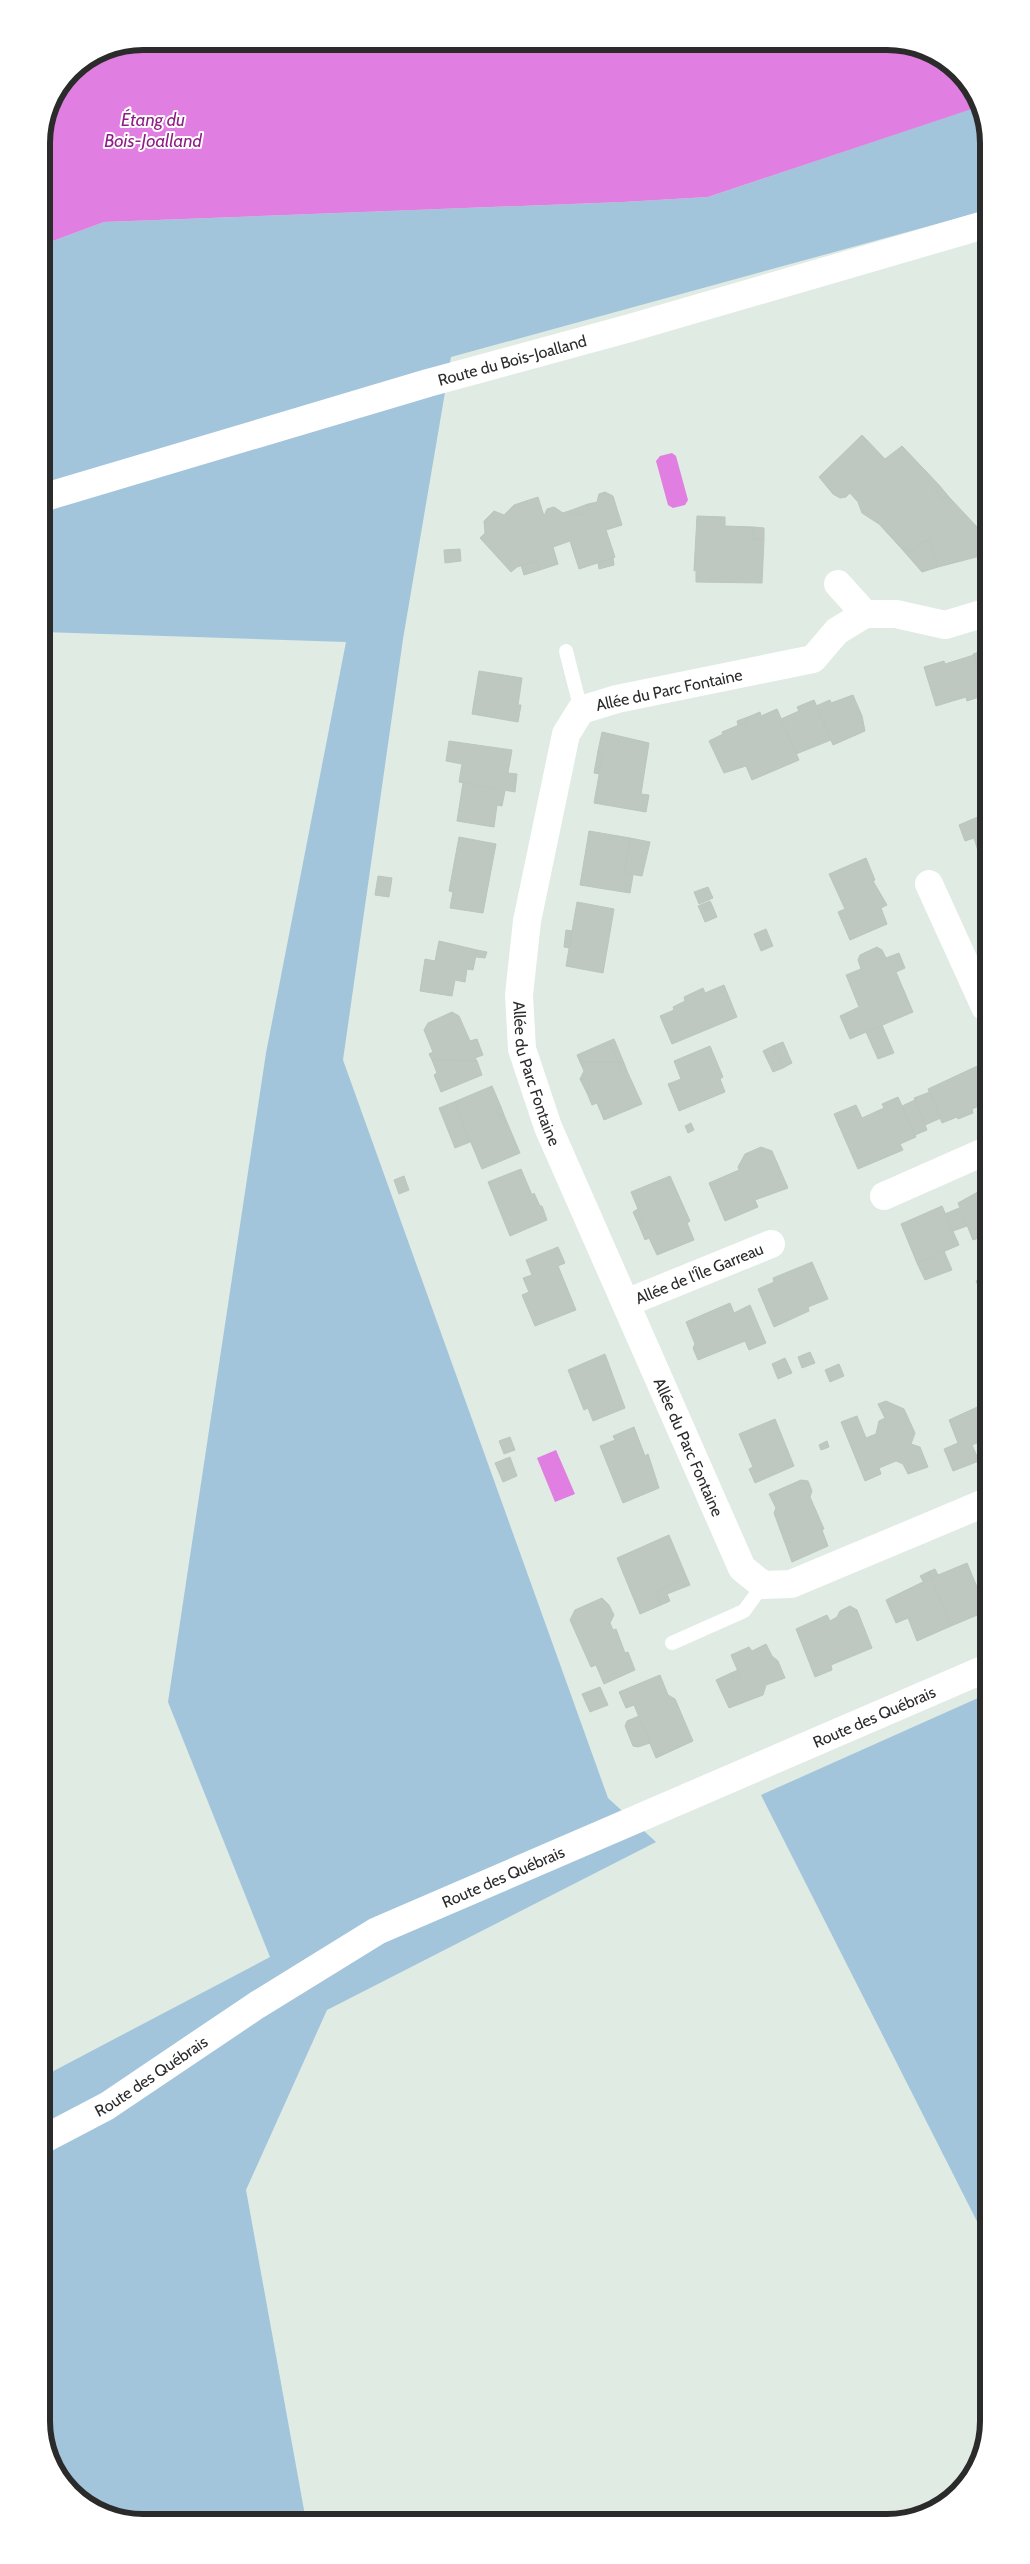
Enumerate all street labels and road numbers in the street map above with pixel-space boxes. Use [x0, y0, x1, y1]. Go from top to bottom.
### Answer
street label: Route du Bois-Joalland [436, 331, 589, 389]
street label: Allée du Parc Fontaine [594, 665, 744, 715]
street label: Allée du Parc Fontaine [510, 1001, 564, 1149]
street label: Allée de l'Île Garreau [632, 1239, 766, 1308]
street label: Allée du Parc Fontaine [650, 1375, 728, 1519]
street label: Route des Québrais [810, 1682, 939, 1751]
street label: Route des Québrais [439, 1842, 568, 1911]
street label: Route des Québrais [91, 2032, 211, 2120]

